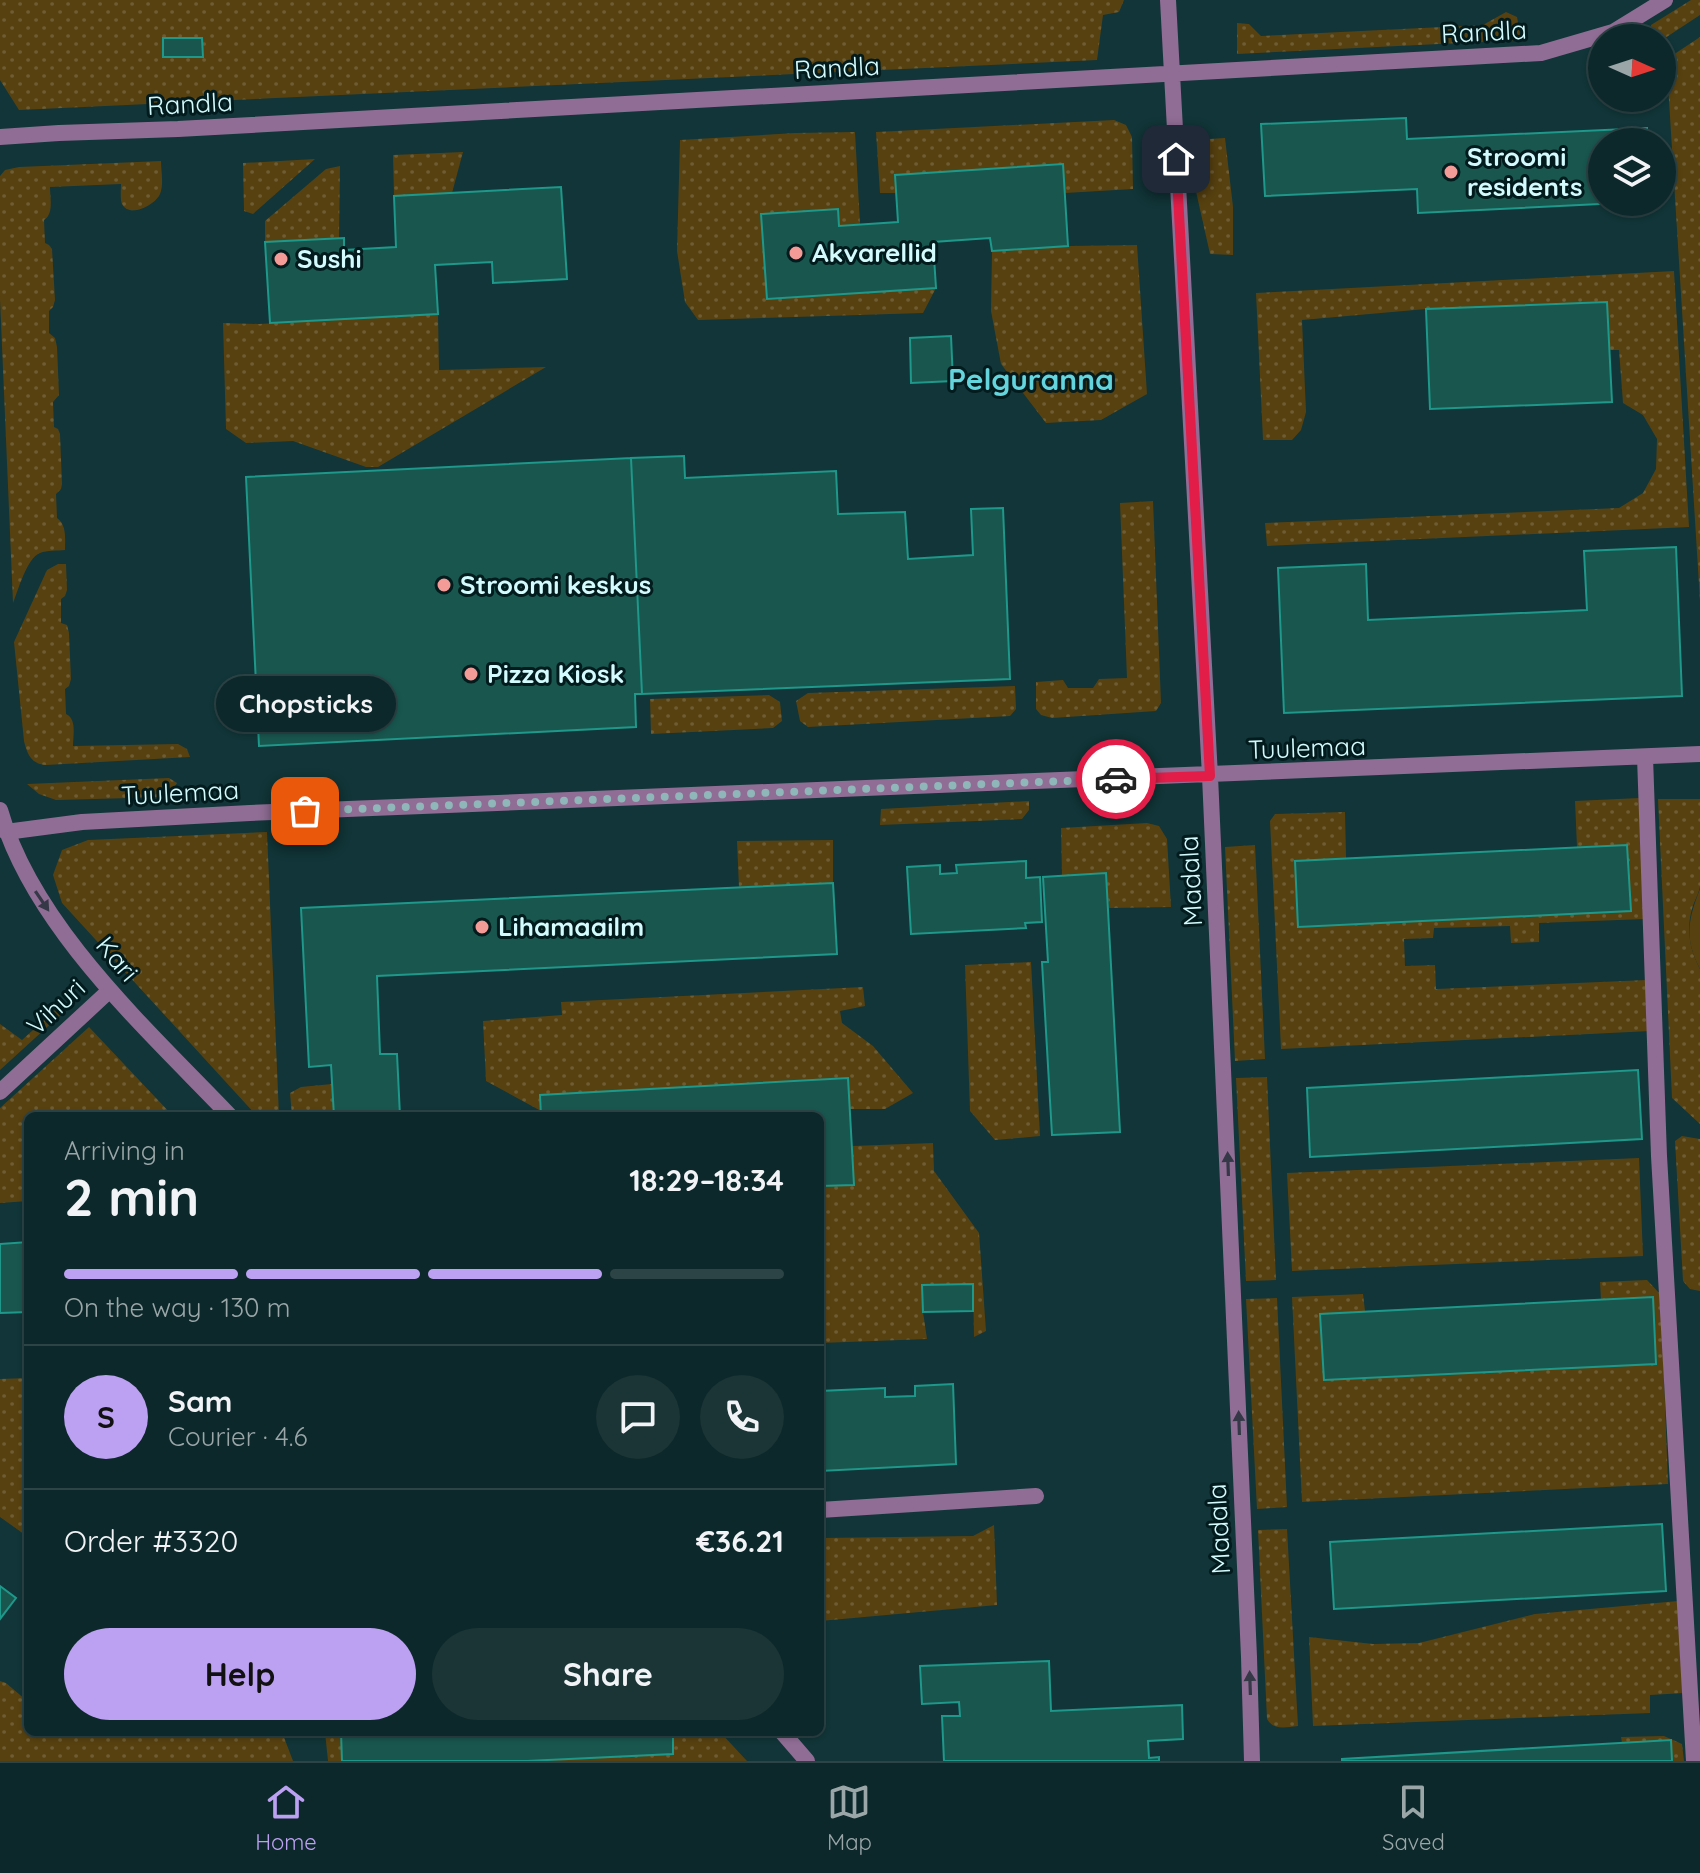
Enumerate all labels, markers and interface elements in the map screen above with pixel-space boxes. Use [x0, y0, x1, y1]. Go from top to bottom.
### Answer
street label: Randla [1440, 13, 1528, 50]
north arrow [1588, 24, 1676, 112]
map controls [1588, 24, 1676, 216]
street label: Randla [793, 49, 881, 86]
street label: Randla [146, 85, 234, 122]
pin [1142, 125, 1210, 193]
button: layers [1588, 128, 1676, 216]
icon: home [1154, 137, 1198, 181]
place label: Stroomi residents [1467, 140, 1583, 203]
marker: Stroomi residents [1442, 163, 1460, 181]
place label: Akvarellid [812, 236, 937, 269]
place label: Sushi [297, 242, 362, 275]
marker: Akvarellid [787, 244, 805, 262]
marker: Sushi [272, 250, 290, 268]
district label: Pelguranna [948, 360, 1114, 398]
place label: Stroomi keskus [460, 568, 651, 601]
marker: Stroomi keskus [435, 576, 453, 594]
place label: Pizza Kiosk [487, 657, 624, 690]
marker: Pizza Kiosk [462, 665, 480, 683]
callout: Chopsticks [215, 675, 395, 731]
text: Chopsticks [239, 687, 373, 720]
street label: Tuulemaa [1247, 729, 1367, 766]
courier [1076, 739, 1156, 819]
icon: car [1094, 757, 1138, 801]
street label: Tuulemaa [120, 773, 240, 812]
pin [271, 777, 339, 845]
icon: bag [283, 789, 327, 833]
street label: Madala [1172, 835, 1209, 927]
one-way arrow [34, 890, 49, 911]
place label: Lihamaailm [498, 910, 644, 943]
marker: Lihamaailm [473, 918, 491, 936]
street label: Kari [89, 929, 146, 988]
street label: Vihuri [20, 971, 92, 1042]
text: Arriving in [64, 1134, 185, 1167]
one-way arrow [1221, 1151, 1234, 1176]
text: 18:29–18:34 [629, 1161, 784, 1199]
text: 2 min [64, 1164, 199, 1229]
text: On the way · 130 m [64, 1291, 290, 1324]
button: chat [596, 1375, 680, 1459]
button: phone [700, 1375, 784, 1459]
text: Sam [168, 1382, 232, 1420]
text: S [97, 1398, 115, 1436]
one-way arrow [1232, 1410, 1245, 1435]
text: Courier · 4.6 [168, 1420, 307, 1453]
street label: Madala [1200, 1483, 1237, 1575]
text: Order #3320 [64, 1522, 238, 1560]
text: €36.21 [696, 1522, 784, 1560]
button: Help [64, 1628, 416, 1720]
button: Share [432, 1628, 784, 1720]
one-way arrow [1244, 1670, 1256, 1695]
tab: Home [255, 1780, 317, 1856]
tab: Map [827, 1780, 872, 1856]
tab: Saved [1382, 1780, 1445, 1856]

